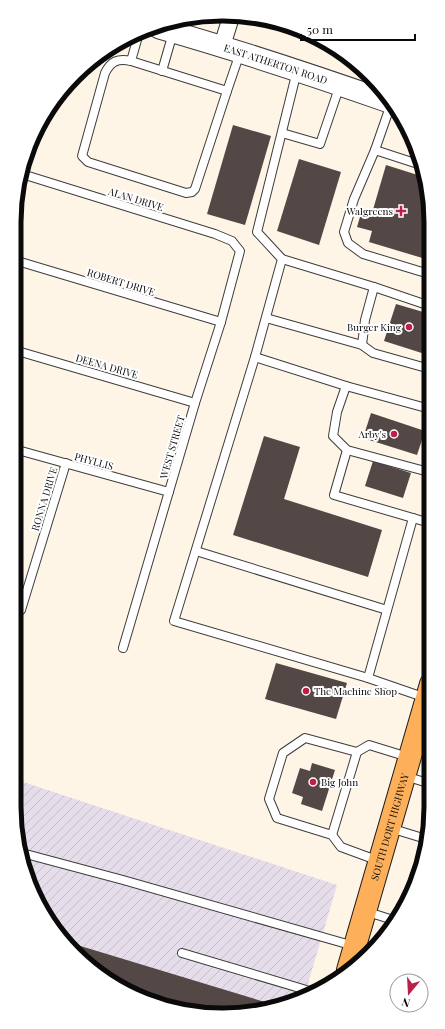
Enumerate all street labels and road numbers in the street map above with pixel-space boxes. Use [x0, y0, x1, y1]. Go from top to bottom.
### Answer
street label: EAST ATHERTON ROAD [222, 41, 329, 87]
street label: ALAN DRIVE [106, 184, 165, 214]
street label: ROBERT DRIVE [85, 265, 157, 299]
street label: DEENA DRIVE [74, 350, 140, 382]
street label: WEST STREET [156, 414, 188, 481]
street label: PHYLLIS [73, 449, 115, 473]
street label: RONNA DRIVE [28, 465, 60, 533]
street label: SOUTH DORT HIGHWAY [367, 772, 412, 882]

